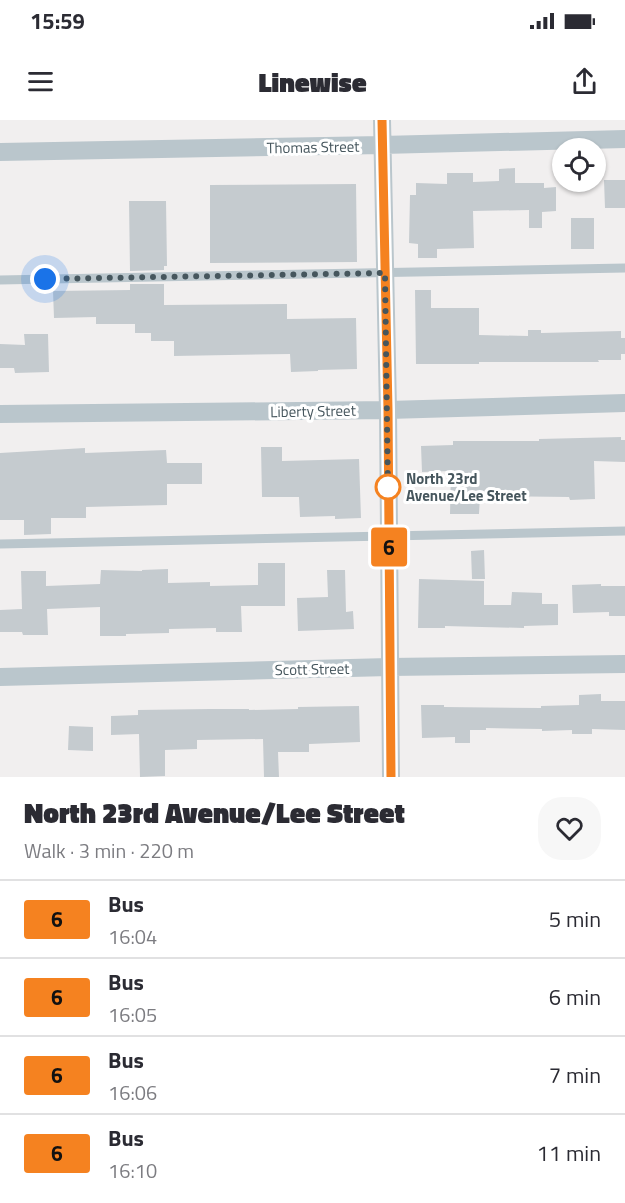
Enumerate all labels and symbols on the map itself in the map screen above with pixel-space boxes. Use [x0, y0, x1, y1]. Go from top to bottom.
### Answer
street label: Thomas Street [266, 135, 360, 159]
your location [30, 264, 60, 294]
street label: Liberty Street [270, 399, 357, 423]
place label: North 23rd Avenue/Lee Street [406, 467, 527, 507]
marker: North 23rd Avenue/Lee Street [375, 474, 401, 500]
line badge: 6 [370, 528, 408, 566]
street label: Scott Street [274, 657, 350, 681]

